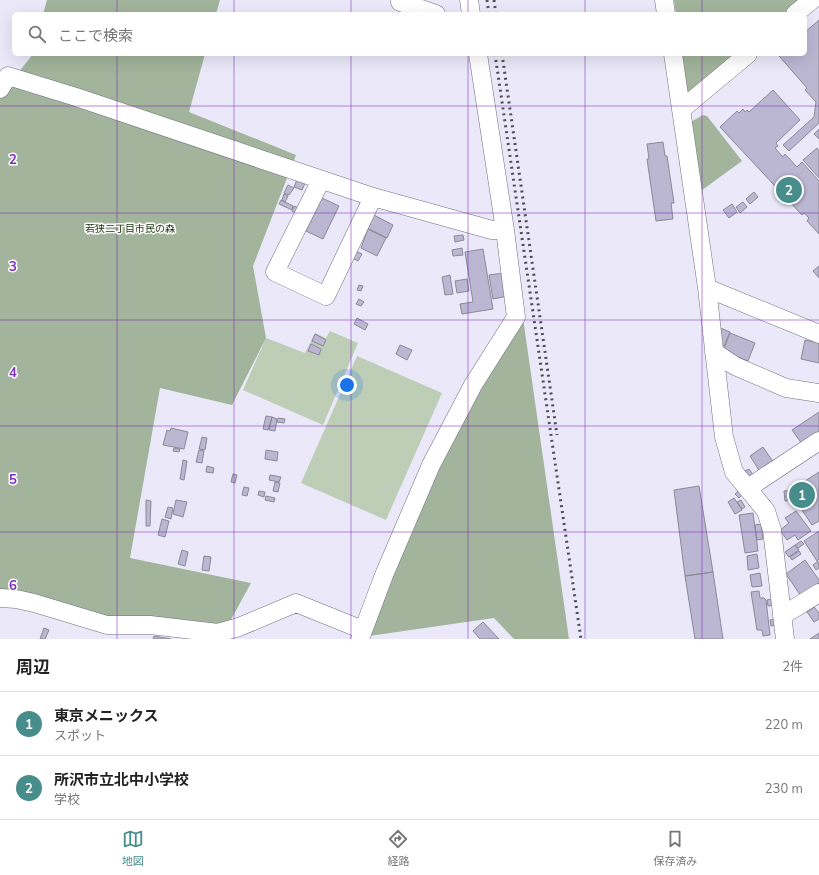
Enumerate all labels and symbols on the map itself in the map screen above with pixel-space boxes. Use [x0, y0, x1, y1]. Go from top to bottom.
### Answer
text: 2 [9, 151, 17, 167]
pin: 2 [776, 175, 802, 205]
park label: 若狭二丁目市民の森 [85, 222, 175, 235]
text: 3 [9, 258, 17, 274]
text: 4 [9, 364, 17, 380]
your location [337, 375, 357, 395]
text: 5 [9, 471, 17, 487]
pin: 1 [789, 480, 815, 510]
text: 6 [9, 577, 17, 593]

